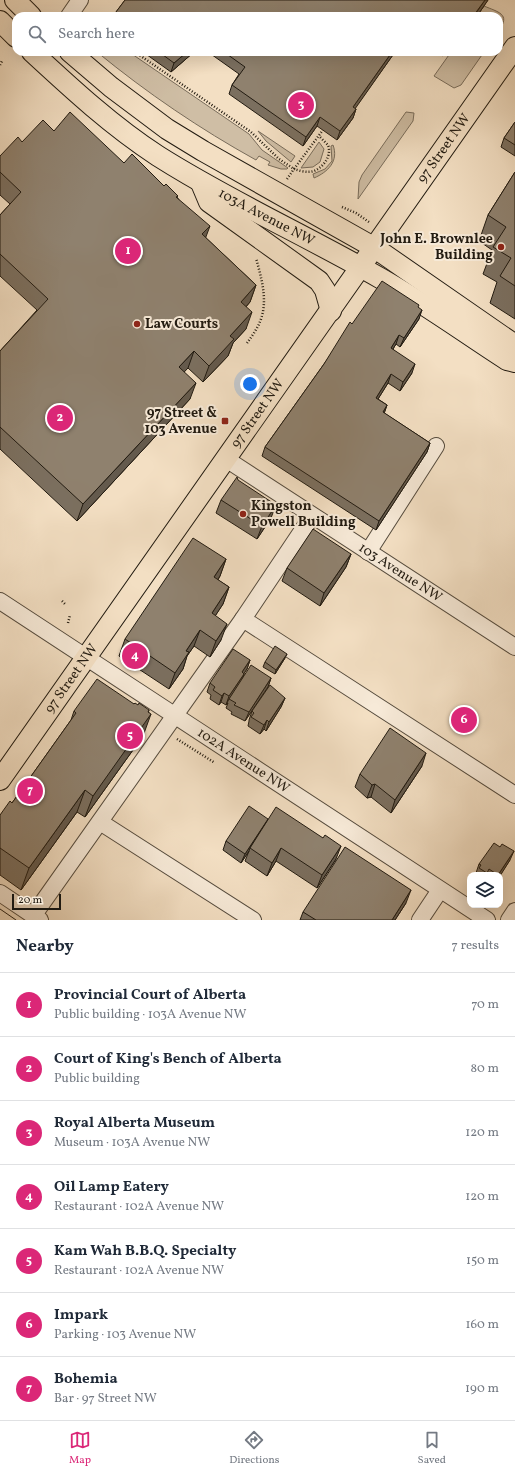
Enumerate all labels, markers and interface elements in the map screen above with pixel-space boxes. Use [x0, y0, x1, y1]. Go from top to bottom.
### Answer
search box [12, 12, 503, 56]
icon: search [26, 23, 48, 45]
text: Search here [58, 24, 135, 45]
pin: 3 [288, 90, 314, 120]
street label: 97 Street NW [413, 110, 475, 187]
street label: 103A Avenue NW [215, 184, 318, 250]
place label: John E. Brownlee Building [379, 230, 493, 265]
pin: 1 [115, 236, 141, 266]
marker: John E. Brownlee Building [496, 242, 506, 252]
place label: Law Courts [145, 315, 218, 334]
marker: Law Courts [132, 319, 142, 329]
your location [240, 374, 260, 394]
street label: 97 Street NW [227, 375, 289, 452]
pin: 2 [47, 403, 73, 433]
place label: 97 Street & 103 Avenue [145, 404, 217, 439]
marker: 97 Street & 103 Avenue [220, 416, 230, 426]
place label: Kingston Powell Building [251, 497, 356, 532]
marker: Kingston Powell Building [238, 509, 248, 519]
street label: 103 Avenue NW [355, 538, 446, 607]
street label: 97 Street NW [40, 640, 102, 717]
pin: 4 [122, 641, 148, 671]
pin: 6 [451, 705, 477, 735]
pin: 5 [117, 721, 143, 751]
street label: 102A Avenue NW [193, 723, 293, 798]
pin: 7 [17, 776, 43, 806]
map controls [467, 872, 503, 908]
button: layers [467, 872, 503, 908]
scale bar [12, 892, 61, 911]
text: 20 m [18, 893, 42, 908]
text: Nearby [16, 935, 74, 958]
text: 7 results [452, 937, 499, 955]
text: Provincial Court of Alberta [54, 985, 246, 1006]
text: 1 [26, 996, 32, 1014]
text: 70 m [471, 996, 499, 1014]
text: Public building · 103A Avenue NW [54, 1006, 246, 1024]
text: Court of King's Bench of Alberta [54, 1049, 282, 1070]
text: 2 [26, 1060, 32, 1078]
text: 80 m [470, 1060, 499, 1078]
text: Public building [54, 1070, 140, 1088]
text: Royal Alberta Museum [54, 1113, 215, 1134]
text: 3 [26, 1124, 32, 1142]
text: 120 m [465, 1124, 499, 1142]
text: Museum · 103A Avenue NW [54, 1134, 210, 1152]
text: Oil Lamp Eatery [54, 1177, 169, 1198]
text: 4 [25, 1188, 33, 1206]
text: 120 m [465, 1188, 499, 1206]
text: Restaurant · 102A Avenue NW [54, 1198, 224, 1216]
text: Kam Wah B.B.Q. Specialty [54, 1241, 237, 1262]
text: 5 [26, 1252, 32, 1270]
text: 150 m [466, 1252, 499, 1270]
text: Restaurant · 102A Avenue NW [54, 1262, 224, 1280]
text: Impark [54, 1305, 108, 1326]
text: 6 [25, 1316, 33, 1334]
text: 160 m [465, 1316, 499, 1334]
text: Parking · 103 Avenue NW [54, 1326, 196, 1344]
text: Bohemia [54, 1369, 118, 1390]
text: 7 [26, 1380, 32, 1398]
text: 190 m [465, 1380, 499, 1398]
text: Bar · 97 Street NW [54, 1390, 157, 1408]
tab: Map [69, 1429, 91, 1468]
tab: Directions [229, 1429, 280, 1468]
tab: Saved [418, 1429, 446, 1468]

